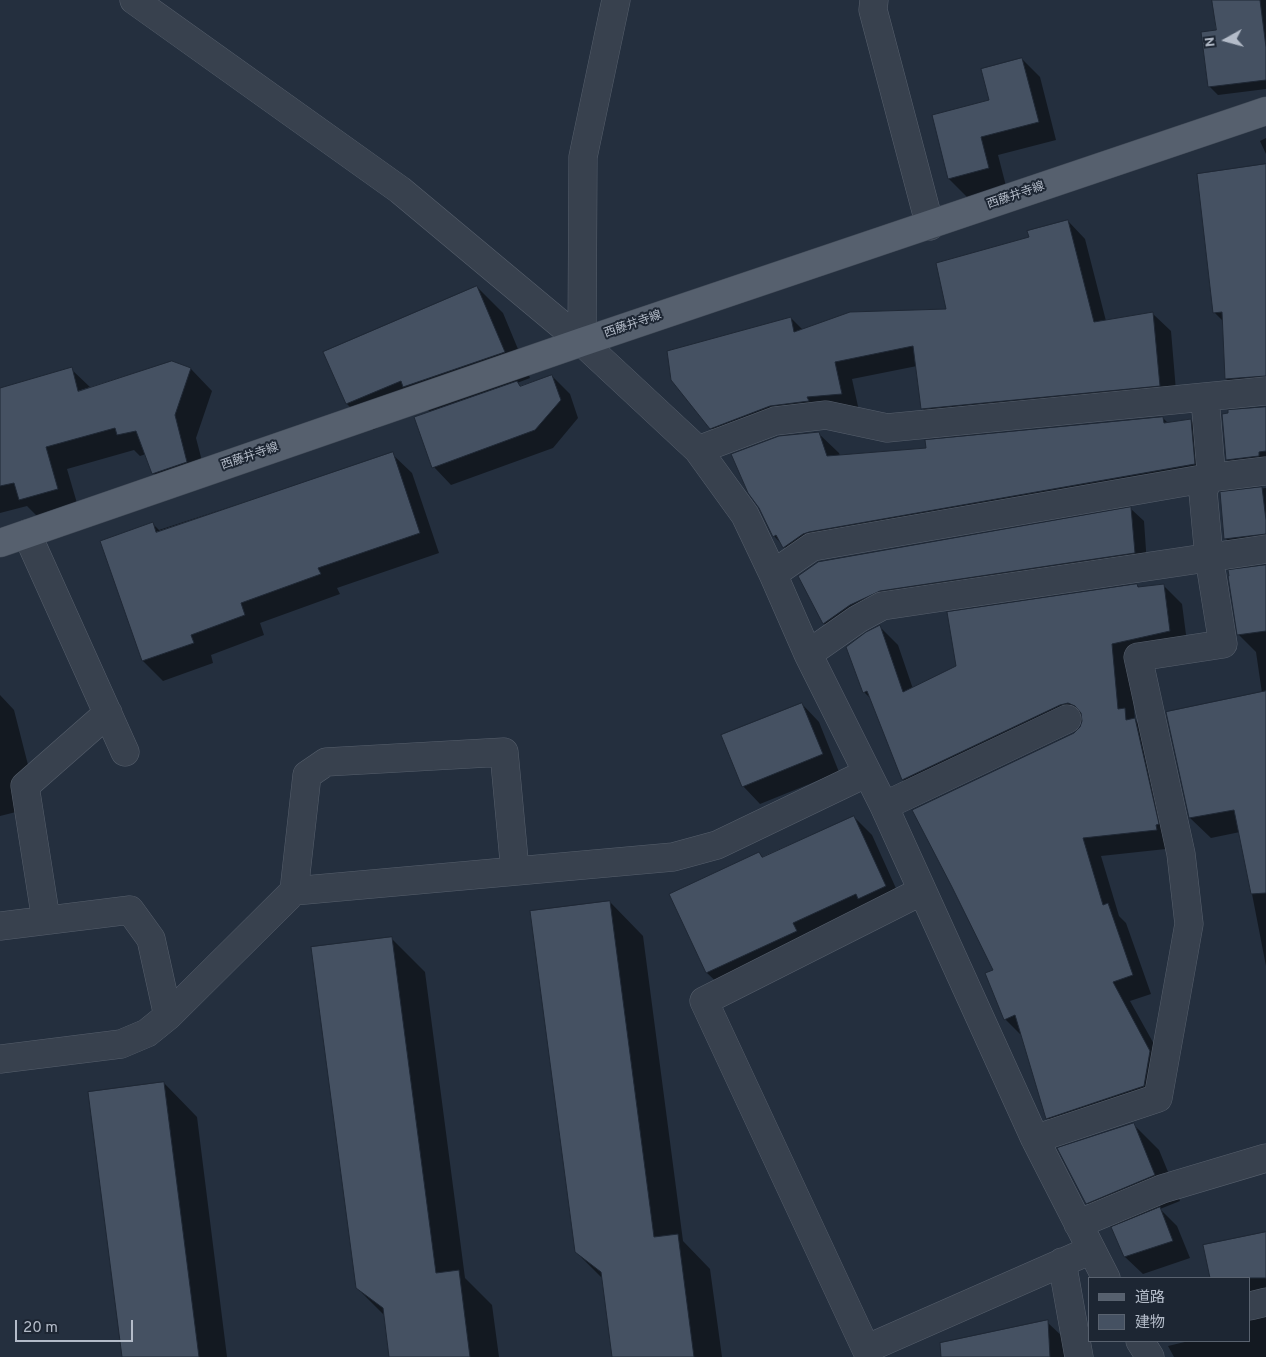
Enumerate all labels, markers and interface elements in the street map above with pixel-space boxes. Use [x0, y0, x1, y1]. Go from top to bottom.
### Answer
north arrow [1201, 15, 1251, 65]
text: N [1202, 36, 1220, 48]
street label: 西藤井寺線 [985, 179, 1047, 213]
street label: 西藤井寺線 [602, 308, 664, 342]
street label: 西藤井寺線 [219, 440, 281, 474]
legend [1088, 1277, 1251, 1342]
text: 道路 [1135, 1289, 1165, 1308]
scale bar [18, 1310, 135, 1342]
text: 建物 [1135, 1314, 1165, 1333]
text: 20 m [23, 1319, 58, 1338]

